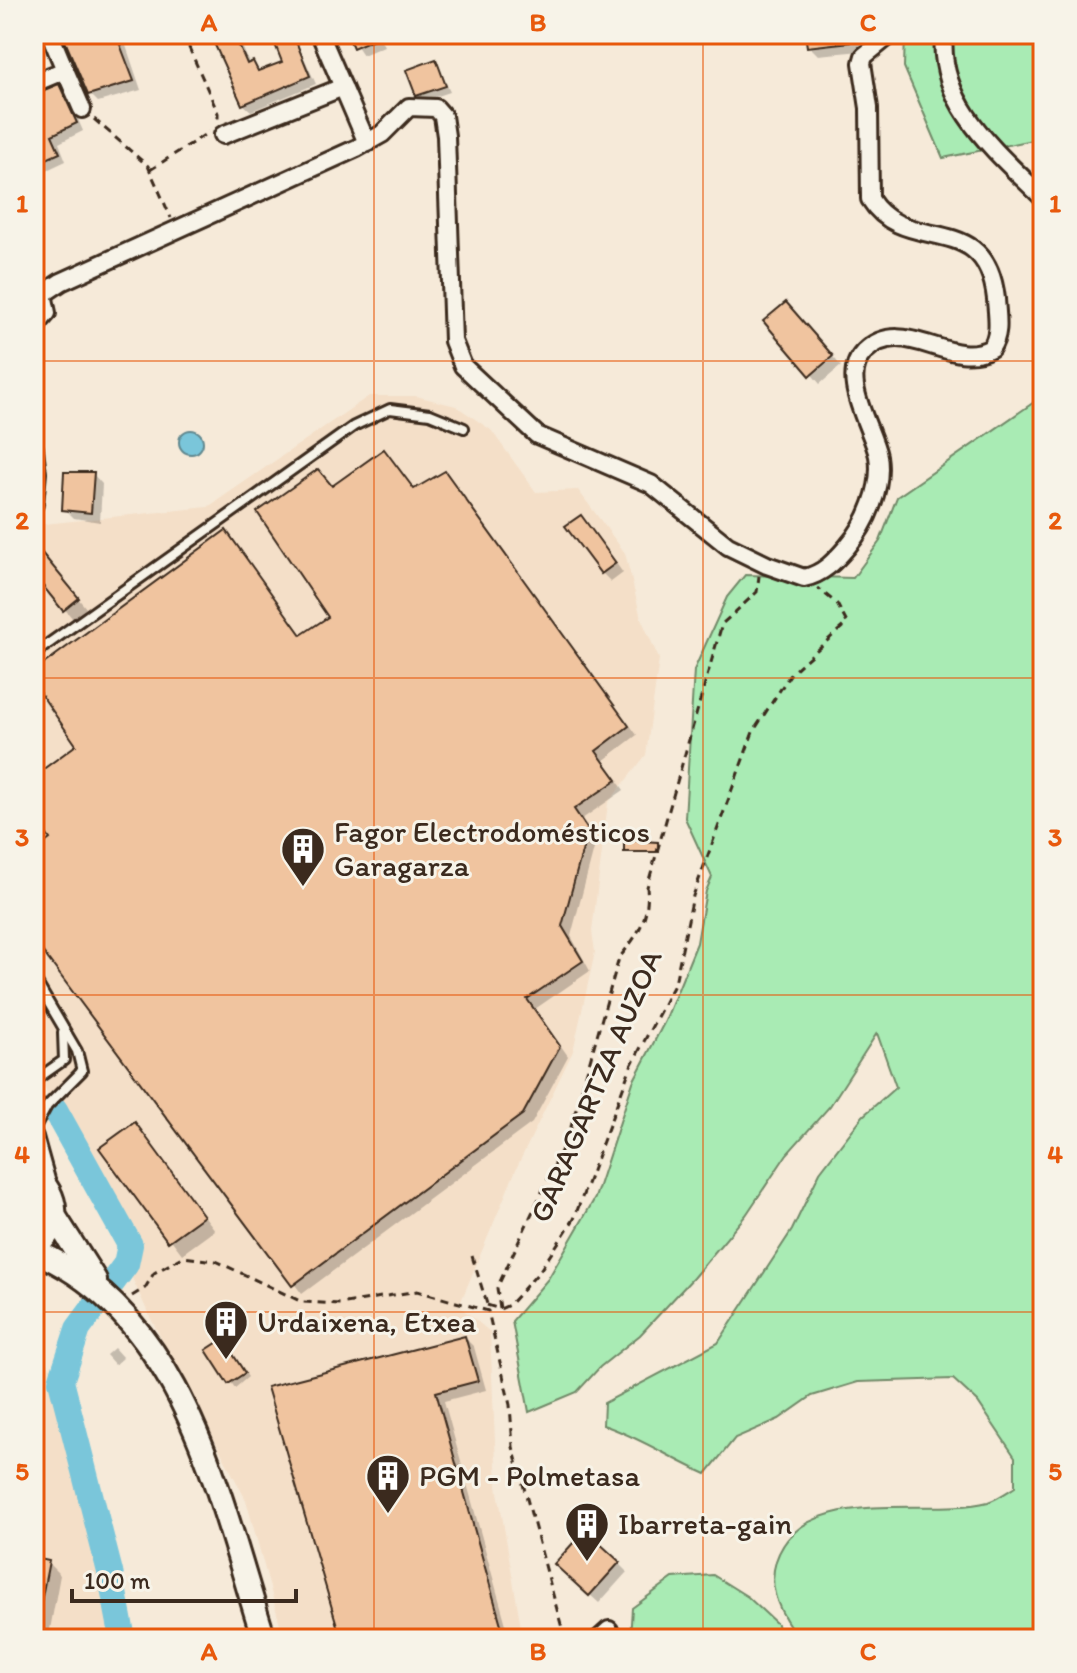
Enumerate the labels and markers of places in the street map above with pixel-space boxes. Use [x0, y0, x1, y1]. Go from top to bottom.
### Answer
place label: Fagor Electrodomésticos Garagarza [334, 813, 650, 884]
building icon: Fagor Electrodomésticos Garagarza [279, 825, 327, 888]
building icon: Urdaixena, Etxea [202, 1298, 250, 1361]
place label: Urdaixena, Etxea [257, 1303, 477, 1340]
building icon: PGM - Polmetasa [364, 1452, 412, 1515]
place label: PGM - Polmetasa [419, 1457, 640, 1494]
building icon: Ibarreta-gain [563, 1500, 611, 1563]
place label: Ibarreta-gain [618, 1505, 792, 1542]

